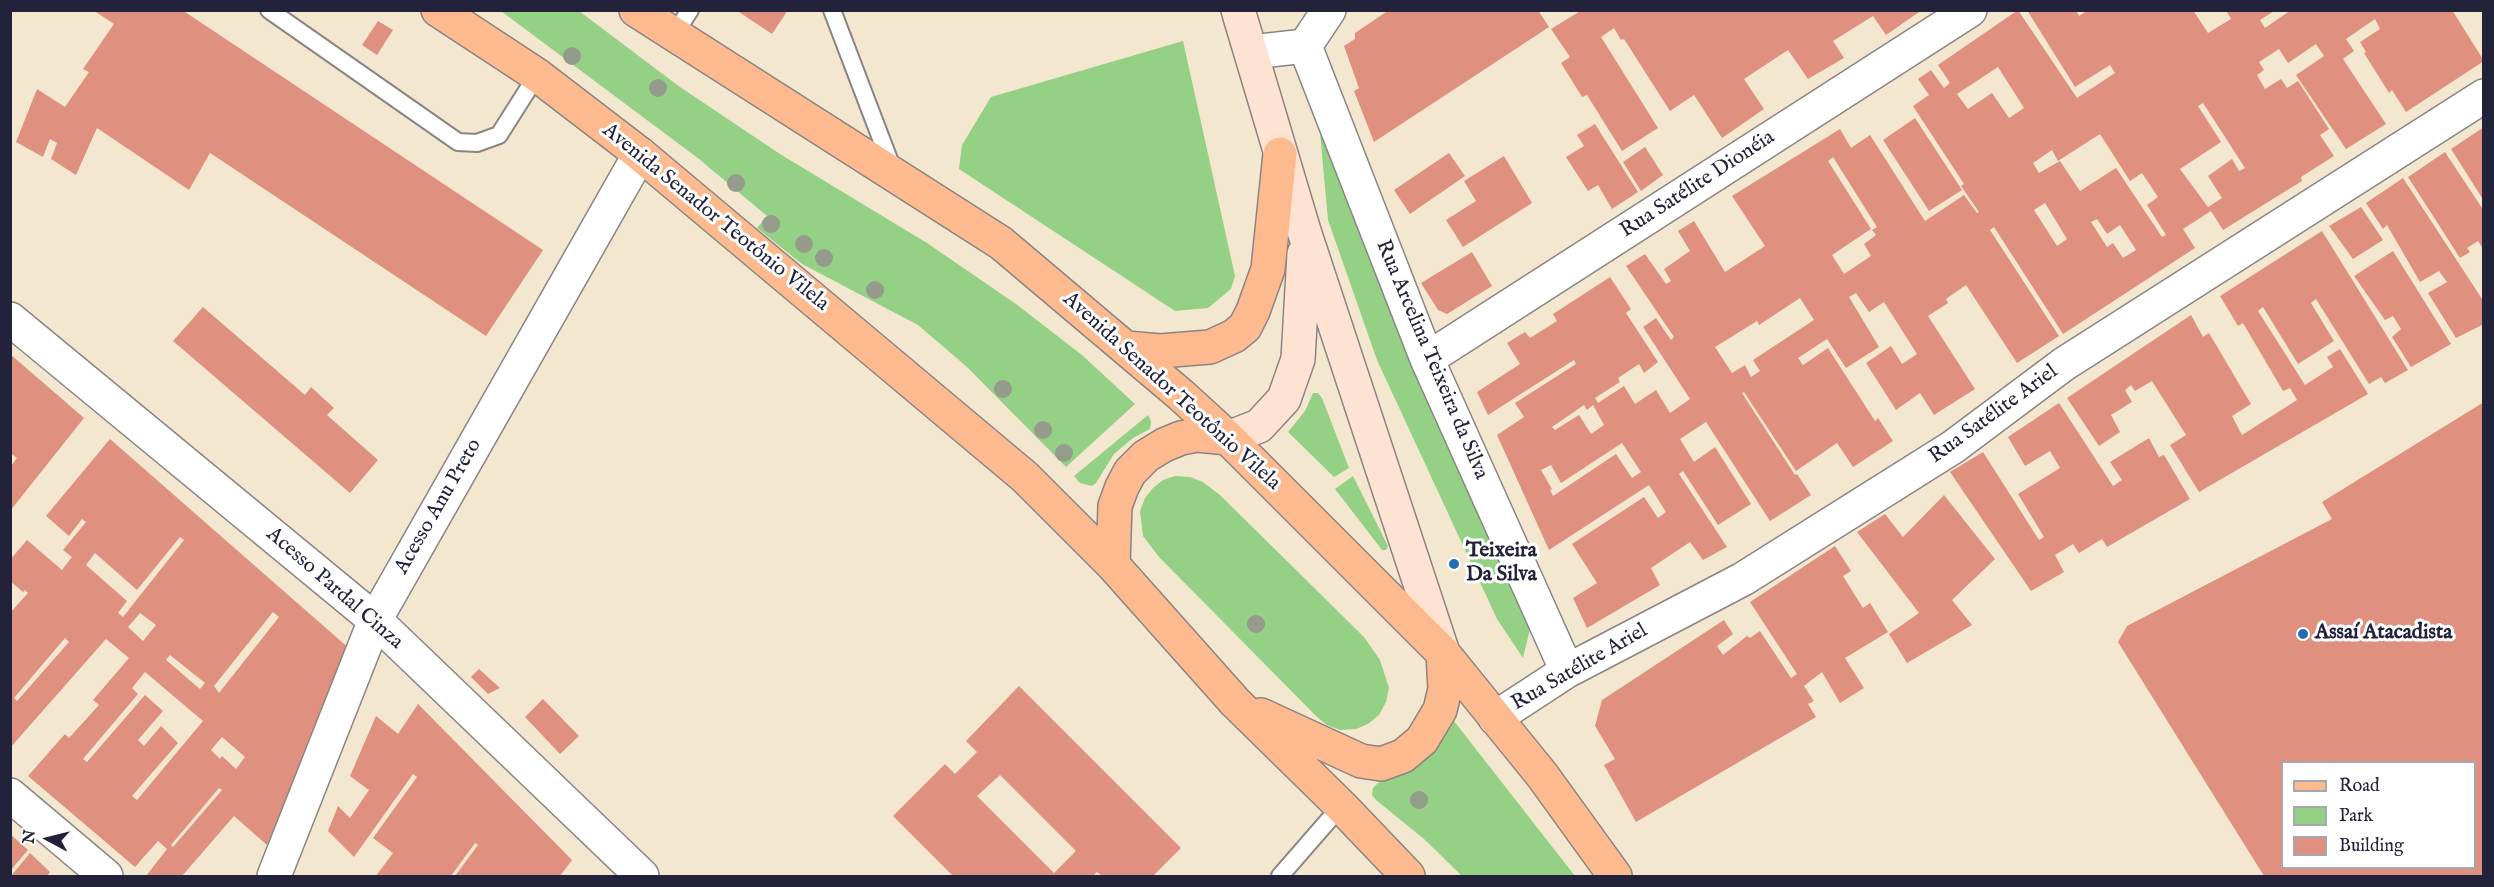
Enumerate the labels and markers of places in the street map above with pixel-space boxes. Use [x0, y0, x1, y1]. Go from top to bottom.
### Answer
place label: Teixeira Da Silva [1466, 539, 1537, 589]
marker: Teixeira Da Silva [1447, 557, 1461, 571]
place label: Assaí Atacadista [2315, 621, 2452, 647]
marker: Assaí Atacadista [2296, 627, 2310, 641]

